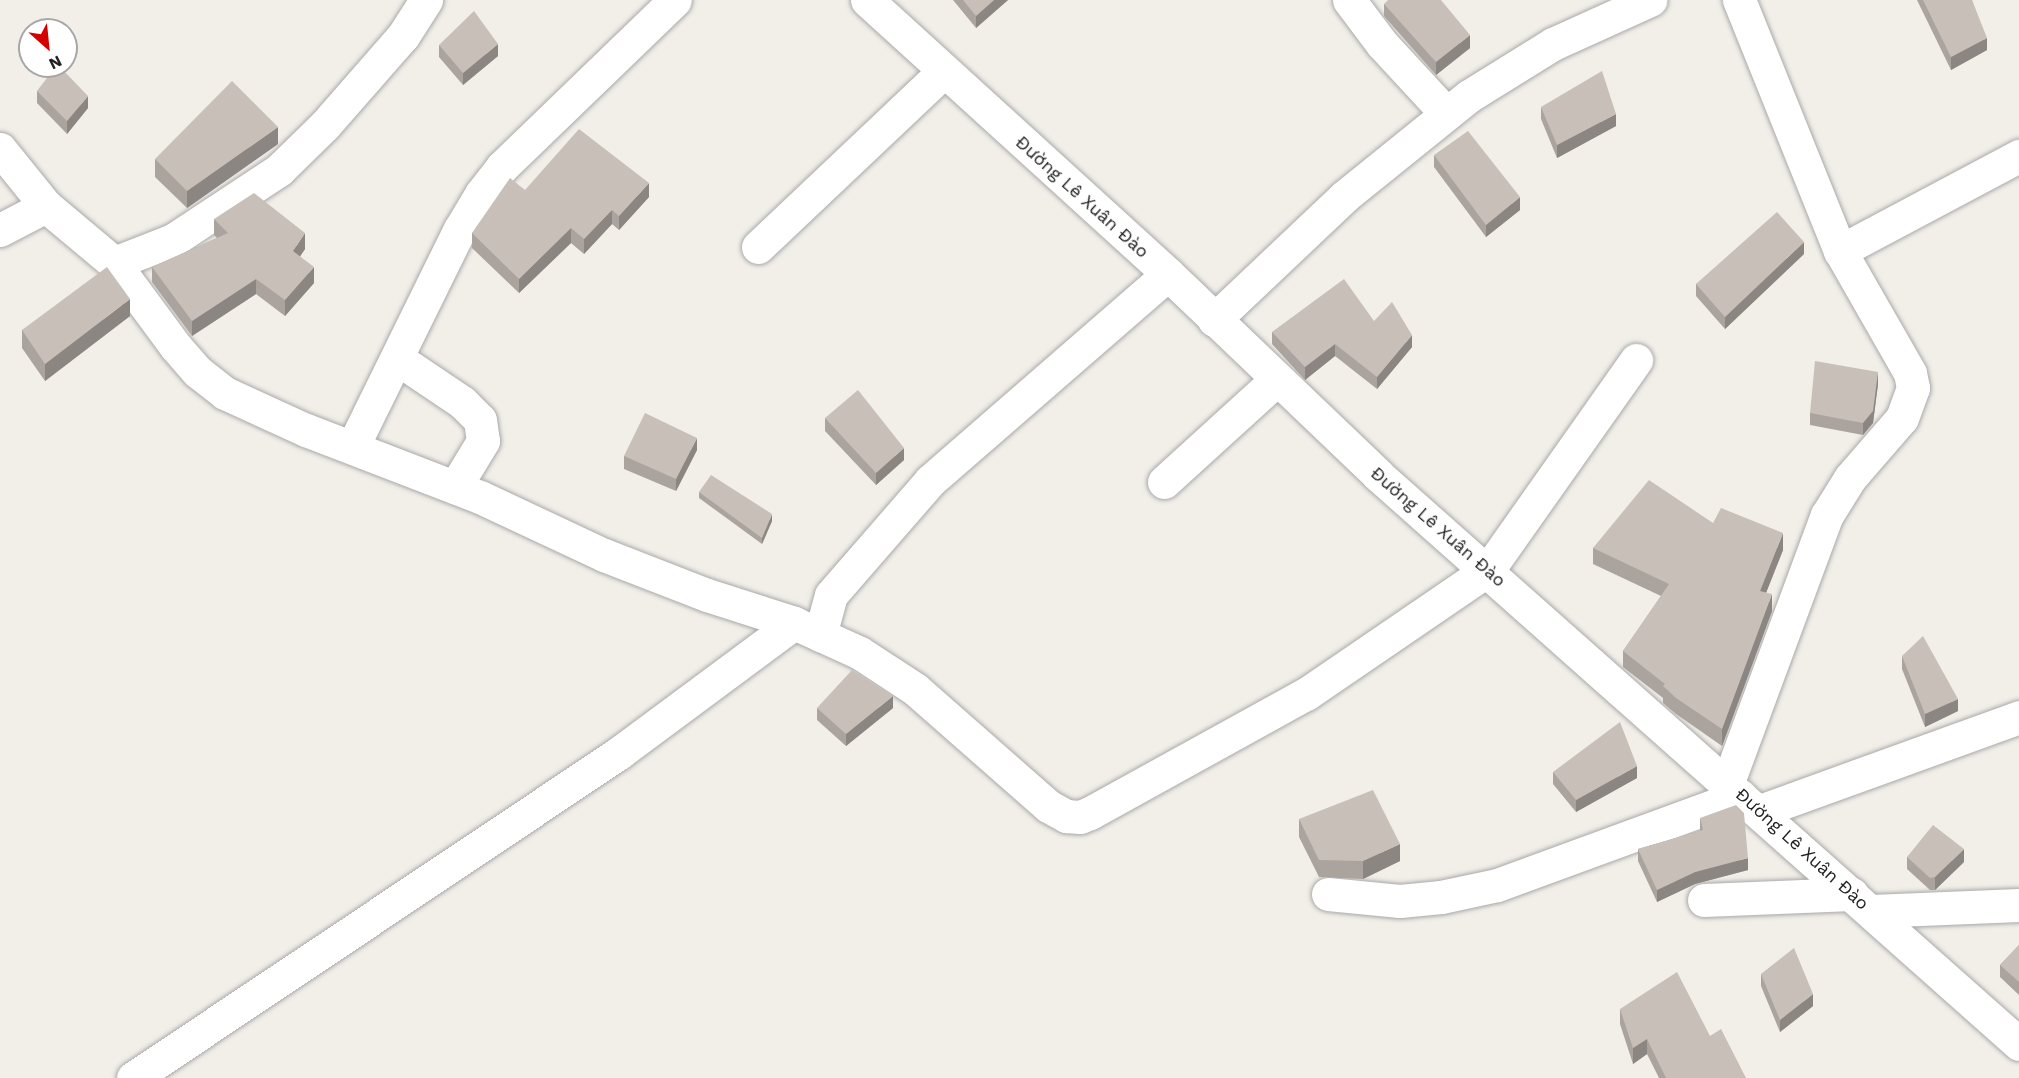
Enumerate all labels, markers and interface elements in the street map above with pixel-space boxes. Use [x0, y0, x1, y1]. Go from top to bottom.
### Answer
north arrow [18, 18, 78, 78]
text: N [46, 52, 65, 74]
street label: Đường Lê Xuân Đào [1011, 131, 1153, 263]
street label: Đường Lê Xuân Đào [1366, 462, 1510, 592]
street label: Đường Lê Xuân Đào [1731, 783, 1873, 915]

